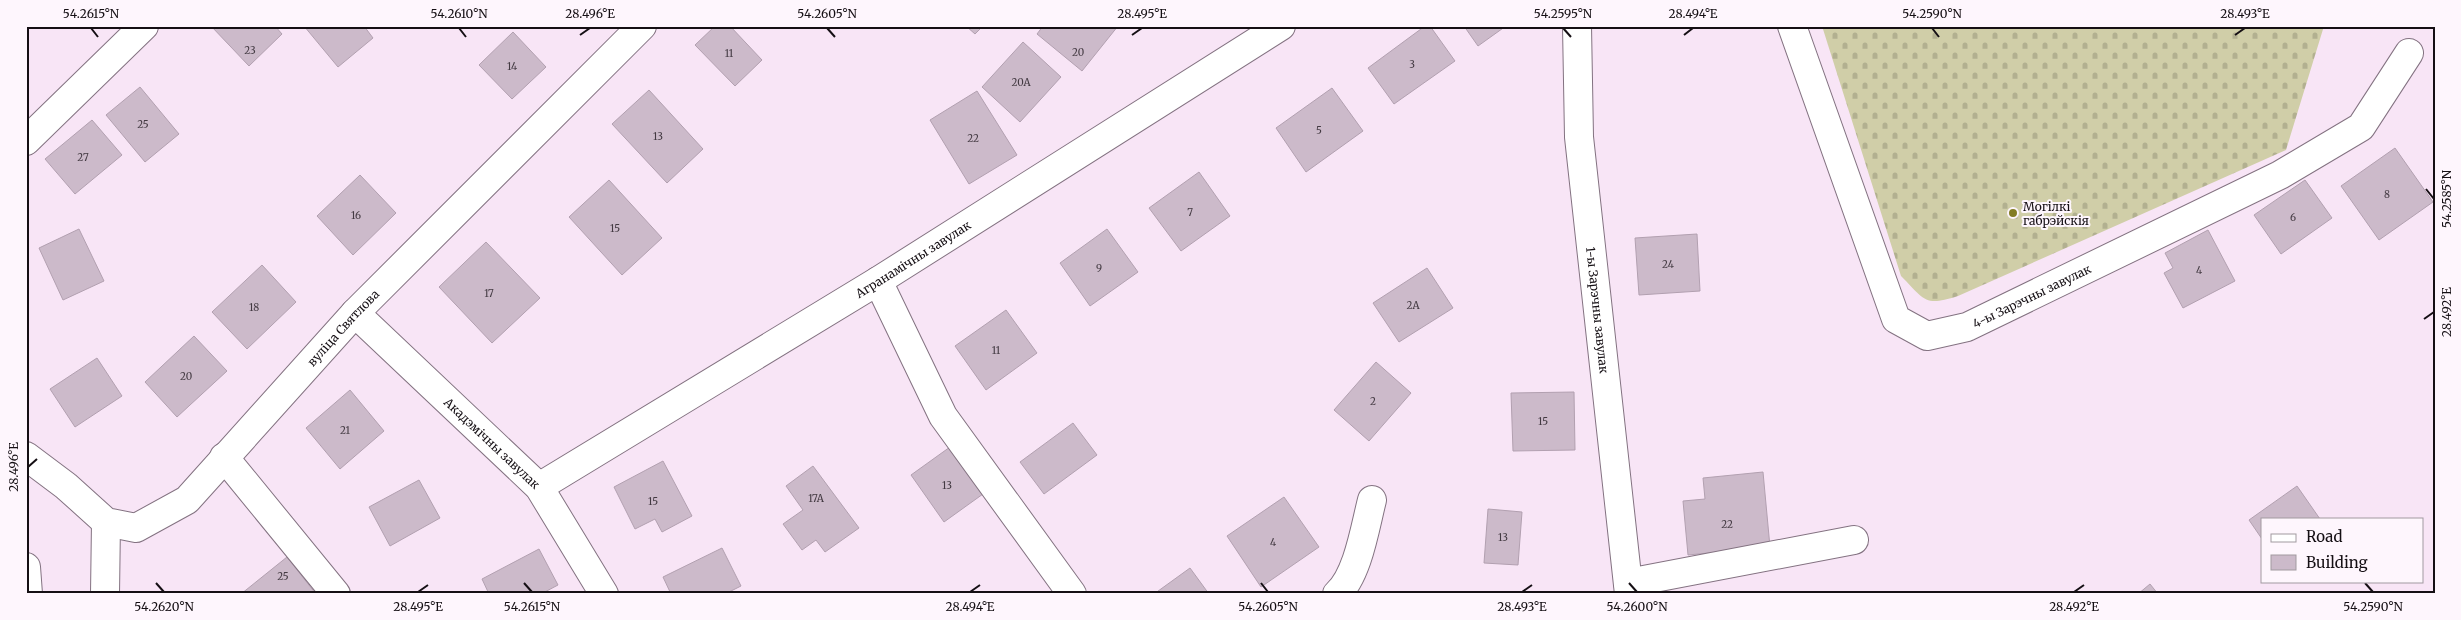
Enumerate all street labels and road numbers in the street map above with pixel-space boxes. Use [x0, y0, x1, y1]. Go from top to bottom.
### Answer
street label: Агранамічны завулак [852, 217, 974, 301]
street label: 1-ы Зарэчны завулак [1584, 246, 1612, 374]
street label: 4-ы Зарэчны завулак [1970, 260, 2094, 331]
street label: вуліца Святлова [304, 286, 382, 369]
street label: Акадэмічны завулак [441, 393, 544, 492]

